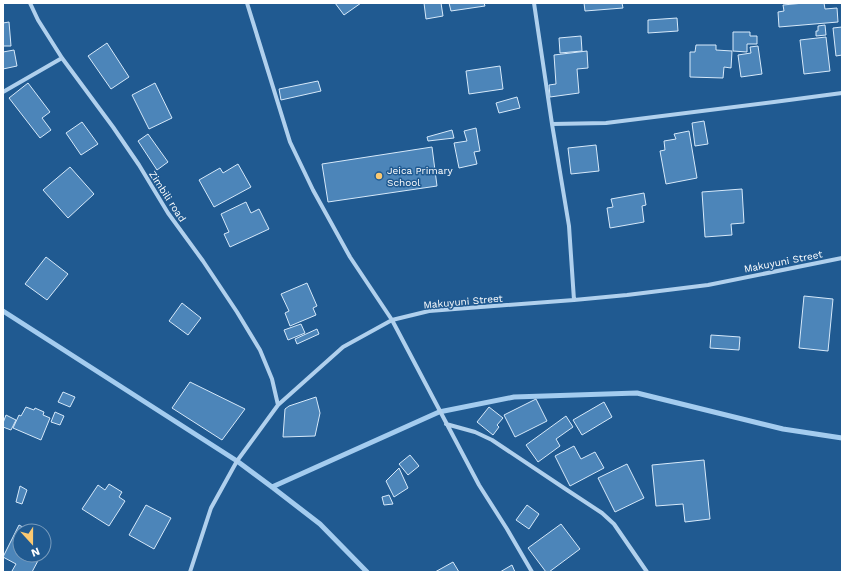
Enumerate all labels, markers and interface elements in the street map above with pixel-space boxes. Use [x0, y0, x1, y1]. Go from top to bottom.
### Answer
place label: Jeica Primary School [387, 165, 454, 188]
street label: Zimbili road [147, 169, 188, 224]
marker: Jeica Primary School [374, 171, 384, 181]
street label: Makuyuni Street [743, 248, 824, 274]
street label: Makuyuni Street [423, 292, 504, 310]
north arrow [12, 523, 52, 563]
text: N [29, 544, 42, 559]

